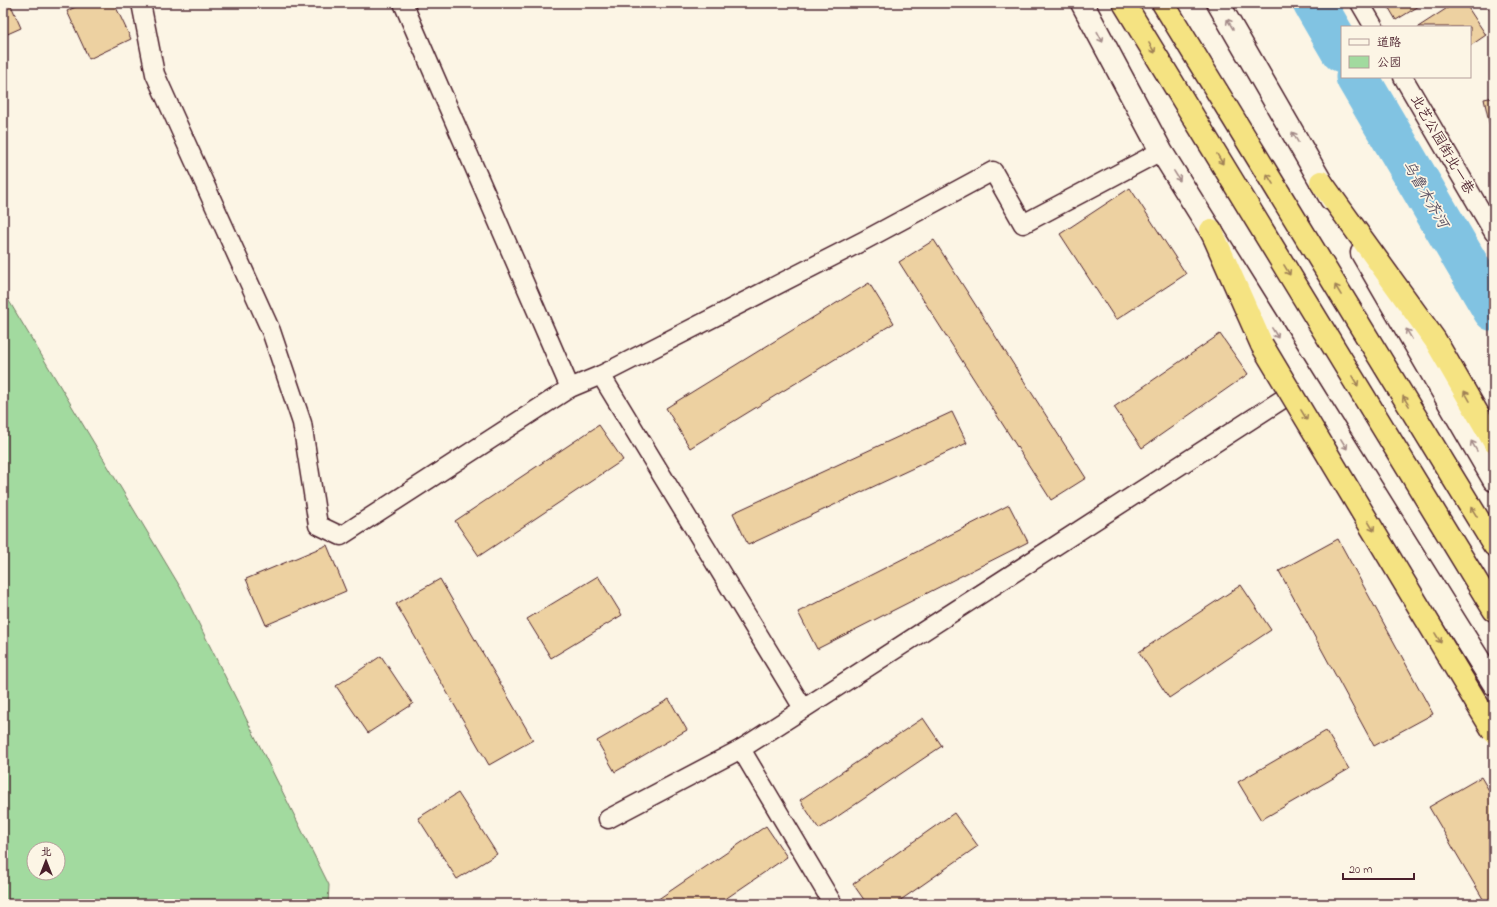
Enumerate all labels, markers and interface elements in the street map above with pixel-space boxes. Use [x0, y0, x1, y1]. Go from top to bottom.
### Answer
one-way arrow [1225, 18, 1233, 30]
legend [1341, 26, 1471, 78]
one-way arrow [1097, 31, 1105, 43]
text: 道路 [1377, 34, 1401, 52]
one-way arrow [1148, 42, 1156, 53]
text: 公园 [1377, 54, 1401, 72]
street label: 北艺公园街北一巷 [1405, 91, 1479, 199]
one-way arrow [1290, 131, 1298, 143]
one-way arrow [1216, 153, 1224, 165]
water label: 乌鲁木齐河 [1397, 157, 1455, 235]
one-way arrow [1173, 170, 1181, 182]
one-way arrow [1266, 174, 1274, 185]
one-way arrow [1284, 264, 1292, 276]
one-way arrow [1333, 284, 1341, 296]
one-way arrow [1272, 327, 1280, 339]
one-way arrow [1405, 328, 1413, 340]
one-way arrow [1352, 375, 1360, 387]
one-way arrow [1463, 390, 1471, 402]
one-way arrow [1401, 395, 1409, 407]
one-way arrow [1300, 409, 1308, 420]
one-way arrow [1340, 438, 1348, 449]
one-way arrow [1470, 440, 1478, 452]
one-way arrow [1469, 506, 1477, 518]
one-way arrow [1367, 520, 1375, 532]
one-way arrow [1434, 632, 1442, 644]
north arrow [26, 841, 66, 881]
text: 北 [41, 844, 52, 860]
scale bar [1343, 855, 1414, 881]
text: 20 m [1349, 861, 1372, 879]

